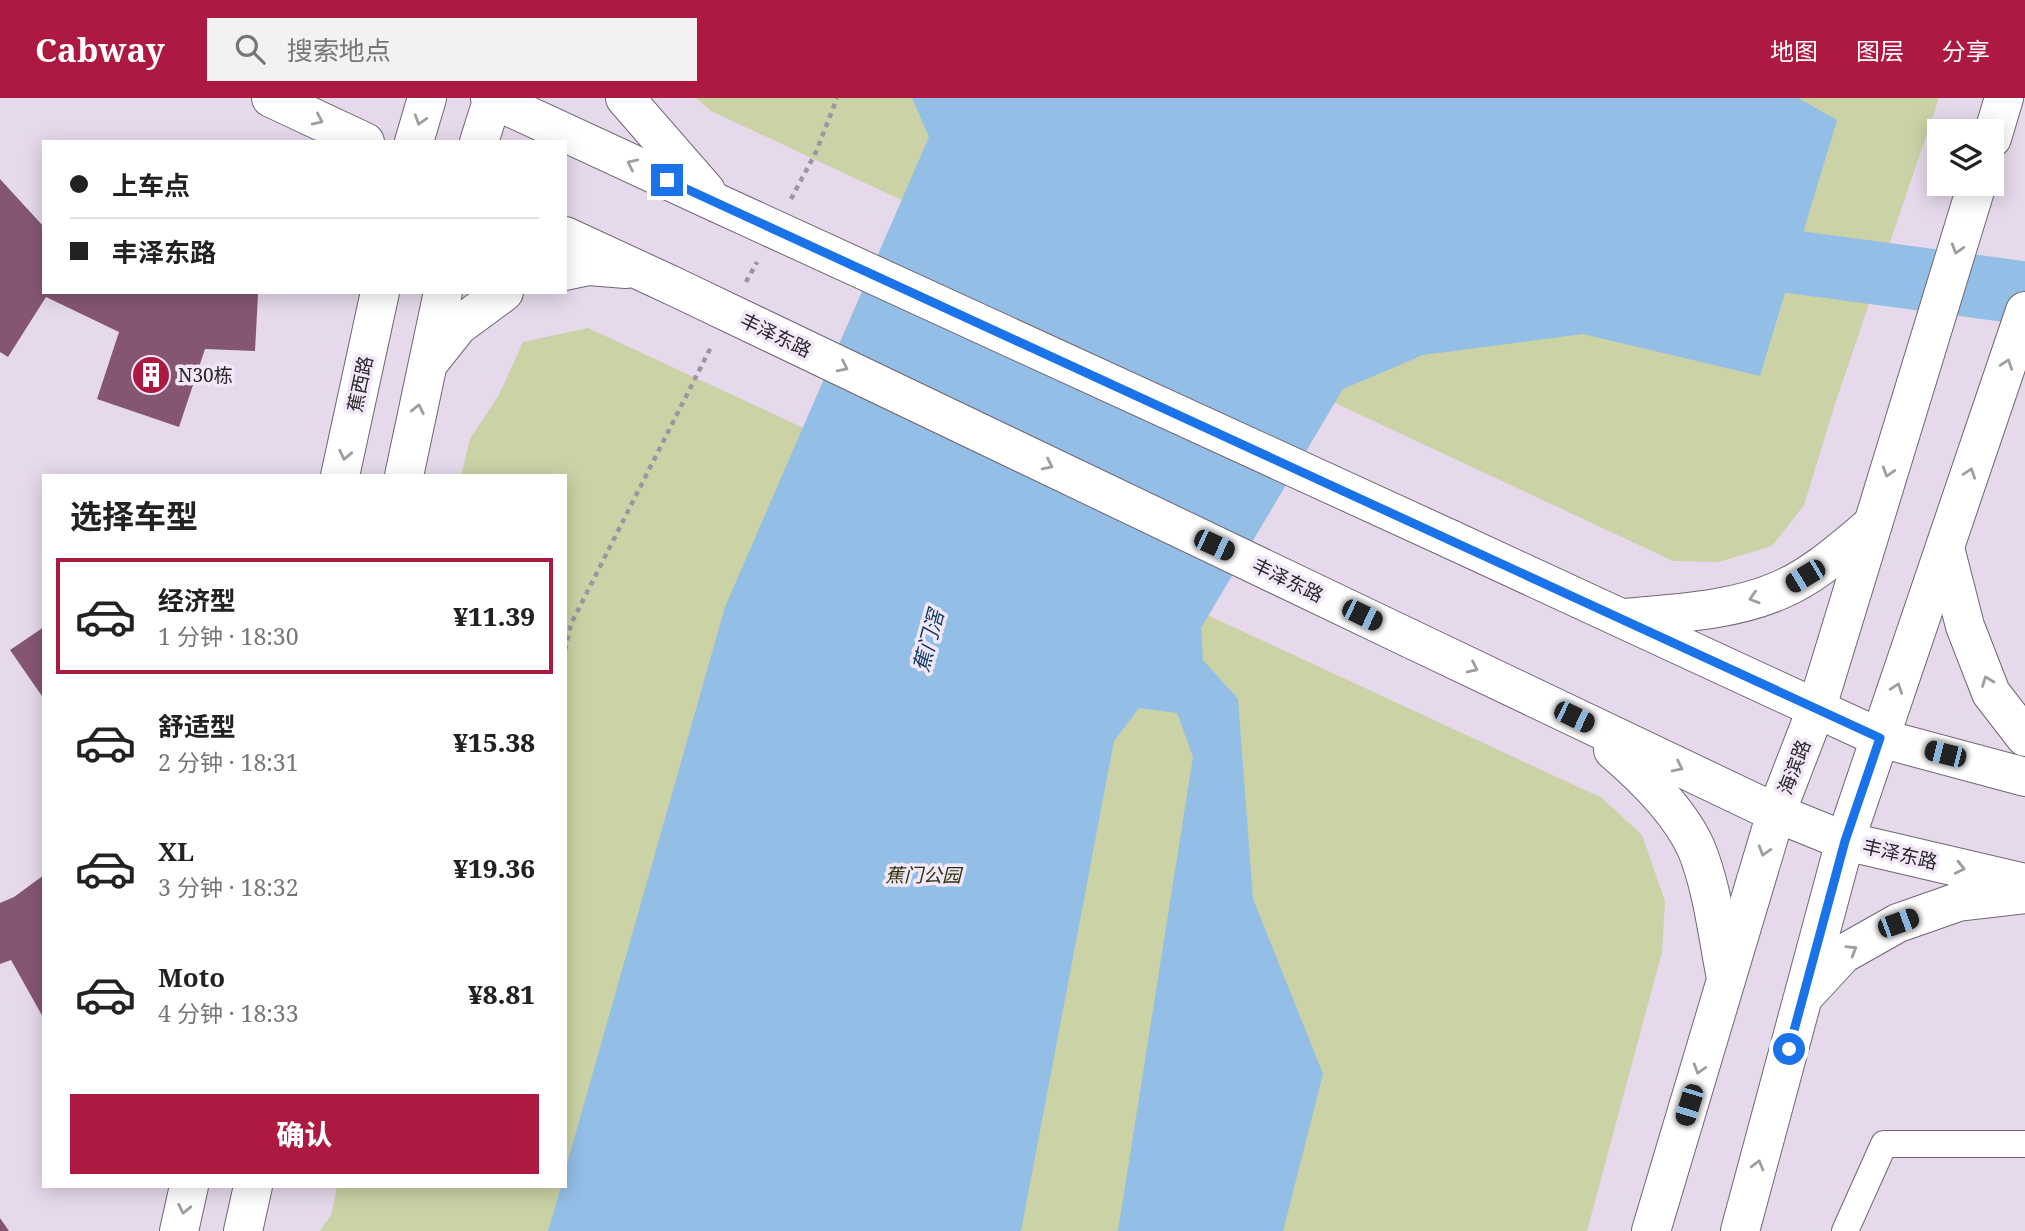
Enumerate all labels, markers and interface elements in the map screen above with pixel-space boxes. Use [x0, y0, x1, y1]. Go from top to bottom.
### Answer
search box [207, 18, 697, 81]
text: Cabway [35, 27, 165, 72]
icon: search [231, 30, 269, 68]
text: 搜索地点 [287, 32, 391, 68]
text: 地图 [1770, 34, 1818, 67]
text: 图层 [1856, 34, 1904, 67]
text: 分享 [1942, 34, 1990, 67]
one-way arrow [311, 112, 323, 126]
one-way arrow [414, 114, 429, 126]
map controls [1927, 119, 2004, 196]
button: layers [1927, 119, 2004, 196]
one-way arrow [627, 158, 640, 172]
route end [651, 164, 683, 196]
text: 上车点 [112, 167, 190, 203]
text: 丰泽东路 [112, 234, 216, 270]
one-way arrow [1951, 242, 1965, 255]
street label: 丰泽东路 [736, 307, 816, 363]
street label: 蕉西路 [341, 353, 379, 415]
building icon: N30栋 [130, 354, 172, 396]
one-way arrow [1999, 358, 2013, 370]
one-way arrow [836, 359, 848, 373]
place label: N30栋 [178, 362, 233, 388]
one-way arrow [410, 403, 425, 415]
one-way arrow [338, 449, 353, 461]
one-way arrow [1041, 457, 1053, 471]
one-way arrow [1882, 466, 1897, 478]
one-way arrow [1962, 467, 1976, 479]
text: 选择车型 [70, 494, 198, 537]
car [1191, 527, 1238, 563]
street label: 丰泽东路 [1248, 552, 1328, 608]
car [1782, 556, 1829, 596]
text: 经济型 [158, 582, 236, 618]
icon: car [74, 585, 137, 648]
one-way arrow [1748, 590, 1760, 605]
car [1339, 596, 1386, 634]
text: ¥11.39 [453, 598, 535, 634]
water label: 蕉门滘 [906, 604, 950, 675]
text: 1 分钟 · 18:30 [158, 620, 299, 652]
one-way arrow [1466, 660, 1478, 674]
one-way arrow [1981, 675, 1995, 687]
one-way arrow [1889, 683, 1903, 695]
car [1551, 698, 1598, 736]
text: 舒适型 [158, 708, 236, 744]
icon: car [74, 711, 137, 774]
text: ¥15.38 [453, 724, 535, 760]
street label: 海滨路 [1772, 736, 1816, 798]
car [1923, 739, 1968, 769]
text: 2 分钟 · 18:31 [158, 746, 299, 778]
one-way arrow [1671, 758, 1683, 772]
text: XL [158, 833, 194, 869]
street label: 丰泽东路 [1860, 833, 1940, 875]
icon: car [74, 837, 137, 900]
one-way arrow [1758, 844, 1773, 856]
text: ¥19.36 [453, 850, 535, 886]
one-way arrow [1954, 860, 1966, 874]
park label: 蕉门公园 [885, 862, 964, 888]
text: 3 分钟 · 18:32 [158, 871, 299, 903]
car [1875, 906, 1922, 940]
one-way arrow [1844, 945, 1857, 958]
text: Moto [158, 959, 225, 995]
icon: car [74, 963, 137, 1026]
text: ¥8.81 [468, 976, 535, 1012]
text: 4 分钟 · 18:33 [158, 997, 299, 1029]
route start [1773, 1033, 1805, 1065]
one-way arrow [1693, 1062, 1708, 1074]
car [1673, 1082, 1706, 1128]
button: 确认 [70, 1094, 539, 1174]
one-way arrow [1750, 1159, 1764, 1171]
one-way arrow [178, 1203, 192, 1215]

